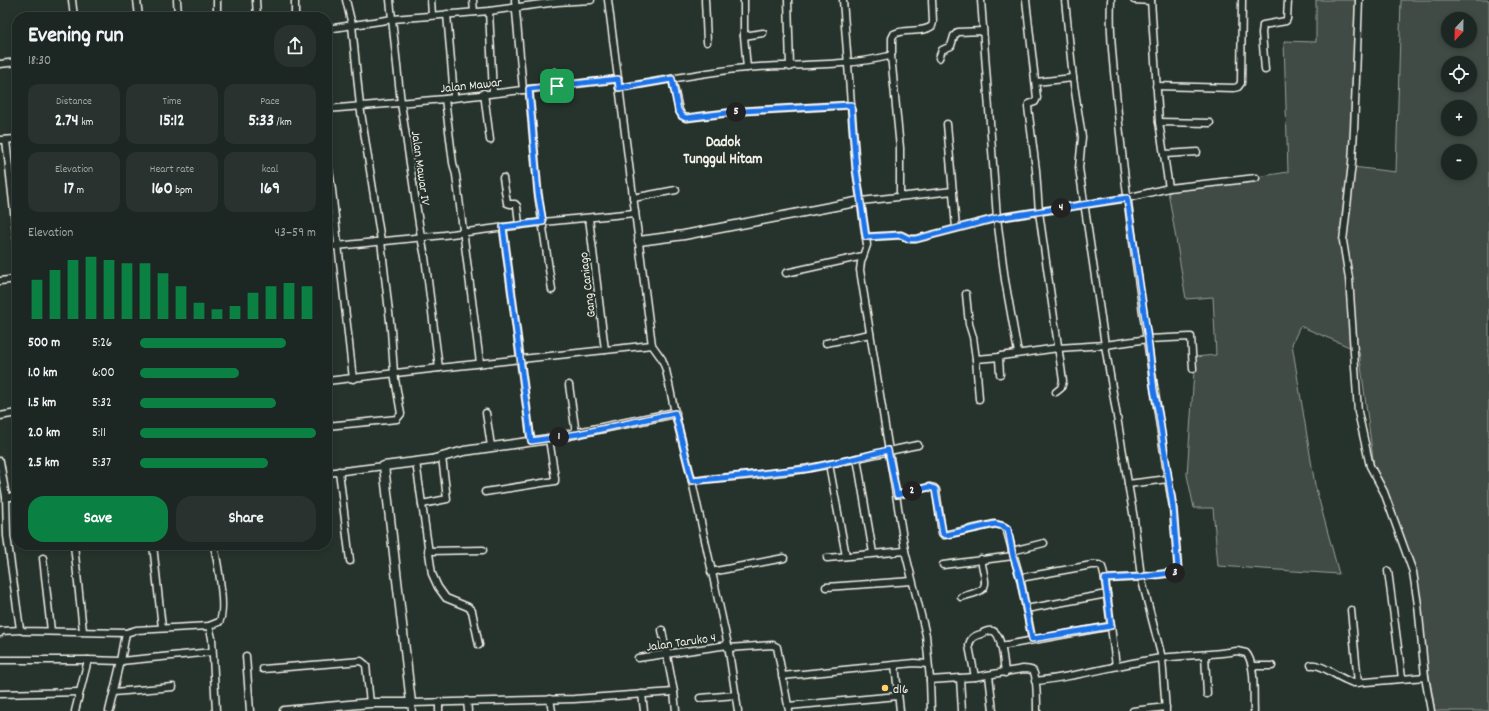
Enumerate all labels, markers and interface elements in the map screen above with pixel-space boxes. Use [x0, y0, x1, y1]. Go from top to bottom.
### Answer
north arrow [1441, 12, 1477, 48]
map controls [1441, 12, 1477, 180]
text: Evening run [28, 21, 124, 52]
button: share [274, 25, 316, 67]
text: 18:30 [28, 52, 51, 71]
button: locate [1441, 56, 1477, 92]
pin [540, 69, 574, 103]
street label: Jalan Mawar [439, 74, 503, 99]
icon: arrive [546, 75, 568, 97]
text: Distance [56, 94, 92, 110]
text: Time [163, 94, 181, 110]
text: Pace [260, 94, 280, 110]
button: + [1441, 100, 1477, 136]
pin: 5 [726, 102, 746, 122]
text: 5 [733, 104, 739, 120]
text: 2.74 [55, 110, 79, 134]
text: 15:12 [159, 110, 185, 134]
text: 5:33 [248, 110, 274, 134]
text: km [79, 115, 93, 131]
text: /km [274, 115, 292, 131]
street label: Jalan Mawar IV [405, 130, 434, 208]
district label: Dadok Tunggul Hitam [683, 132, 763, 171]
button: − [1441, 144, 1477, 180]
text: Elevation [55, 162, 93, 178]
text: Heart rate [150, 162, 194, 178]
text: kcal [262, 162, 278, 178]
text: 17 [64, 178, 74, 202]
text: 160 [151, 178, 173, 202]
text: 169 [260, 178, 280, 202]
text: m [74, 183, 84, 199]
text: bpm [173, 183, 193, 199]
pin: 4 [1051, 198, 1071, 218]
text: 4 [1059, 200, 1063, 216]
text: Elevation [28, 224, 73, 243]
text: 43–59 m [275, 224, 316, 243]
street label: Gang Caniago [575, 251, 602, 319]
text: 500 m [28, 334, 60, 353]
text: 5:26 [92, 334, 112, 353]
text: 1.0 km [28, 364, 57, 383]
text: 6:00 [92, 364, 115, 383]
text: 1.5 km [28, 394, 56, 413]
text: 5:32 [92, 394, 112, 413]
text: 2.0 km [28, 424, 60, 443]
text: 5:11 [92, 424, 106, 443]
pin: 1 [549, 427, 569, 447]
text: 1 [558, 429, 560, 445]
text: 2.5 km [28, 454, 59, 473]
text: 5:37 [92, 454, 111, 473]
pin: 2 [902, 481, 922, 501]
text: 2 [910, 483, 914, 499]
button: Save [28, 496, 168, 542]
button: Share [176, 496, 316, 542]
pin: 3 [1165, 563, 1185, 583]
text: 3 [1173, 565, 1177, 581]
street label: Jalan Taruko 4 [645, 629, 717, 658]
place label: d16 [893, 681, 908, 700]
marker: d16 [880, 683, 890, 693]

